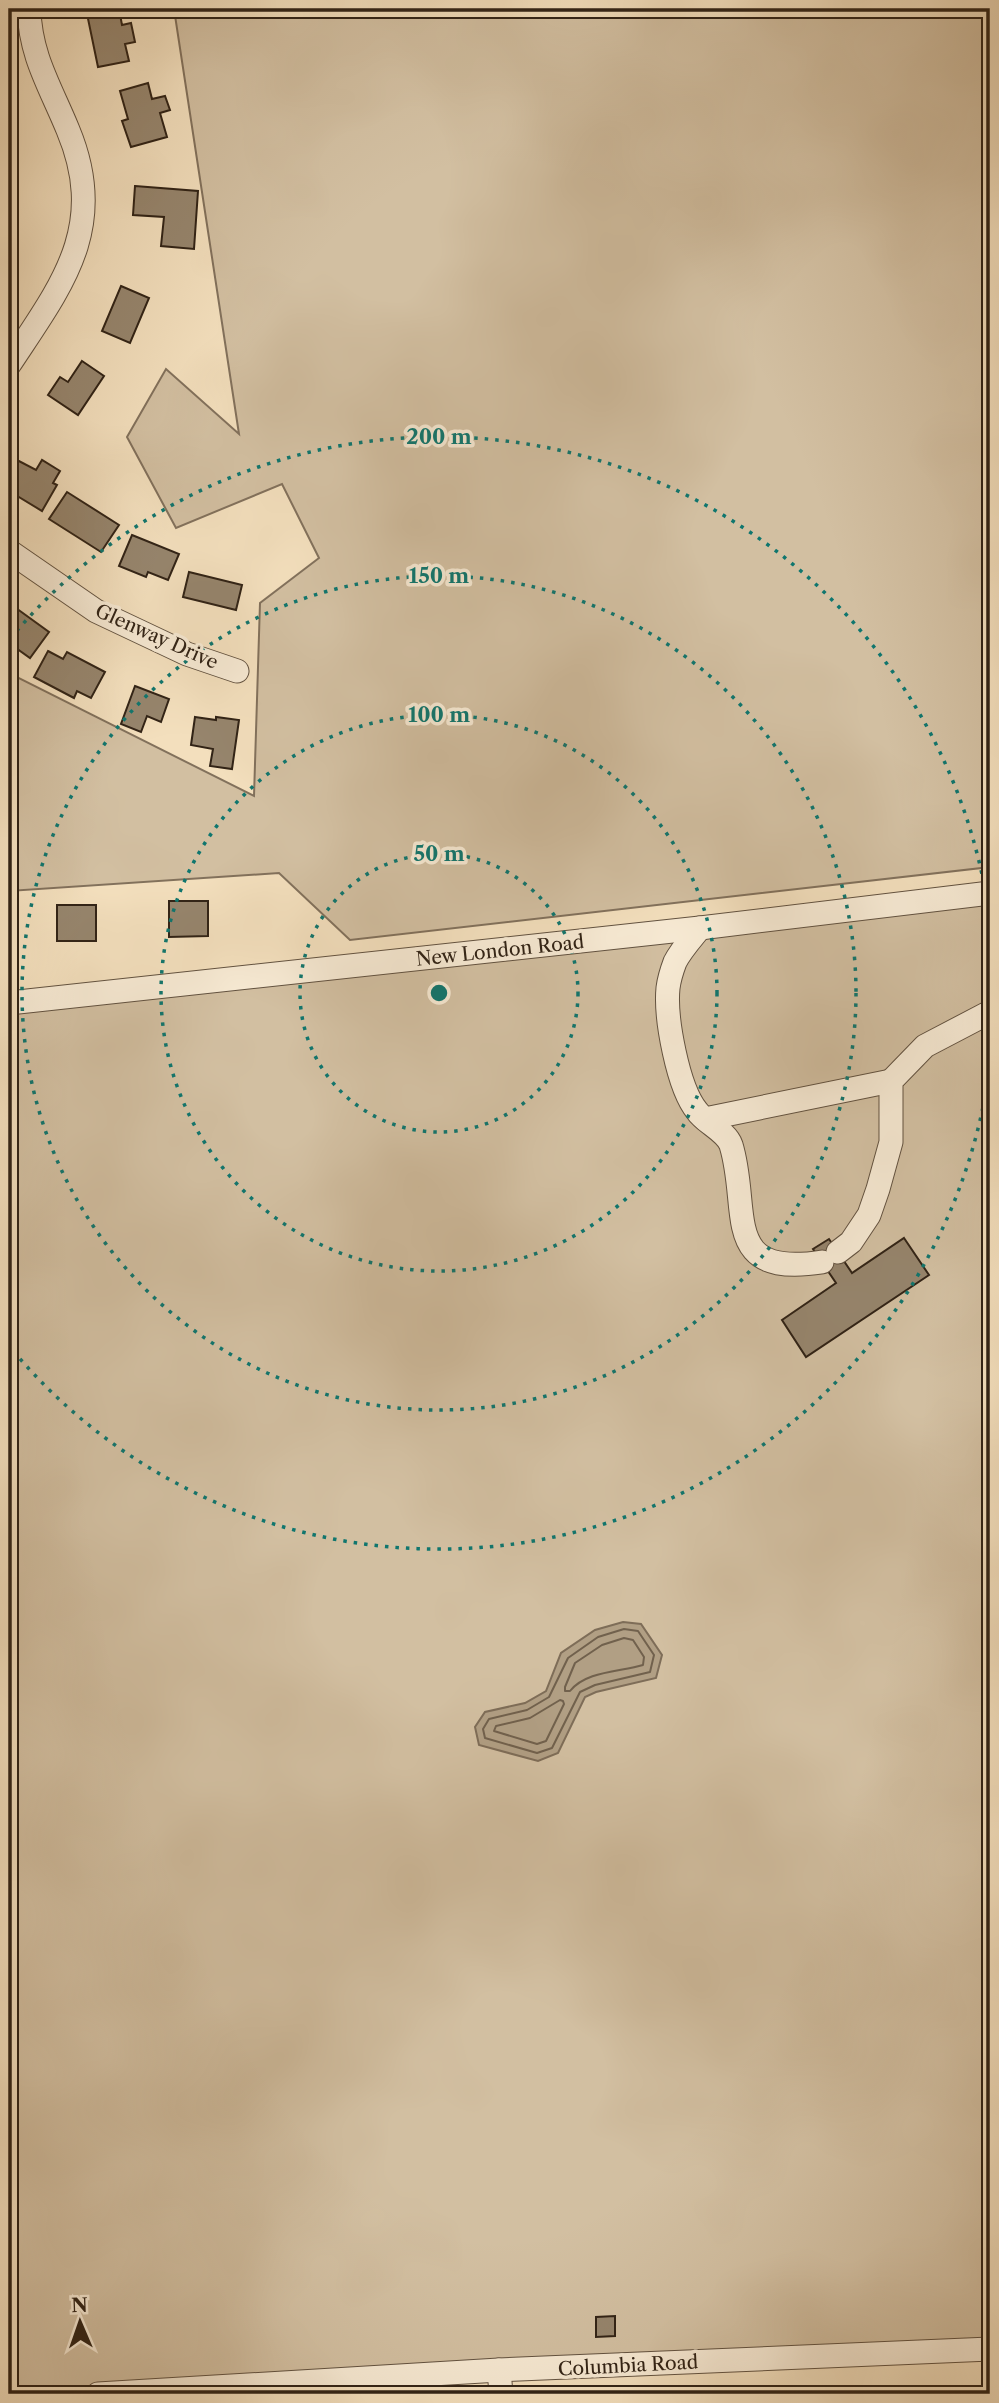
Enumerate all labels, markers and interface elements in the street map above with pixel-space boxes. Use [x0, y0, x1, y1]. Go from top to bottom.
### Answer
text: 200 m [406, 424, 472, 449]
text: 150 m [409, 563, 469, 588]
street label: Glenway Drive [92, 599, 222, 674]
text: 100 m [408, 702, 470, 727]
text: 50 m [413, 841, 465, 866]
street label: New London Road [415, 930, 586, 971]
centre of rings [427, 981, 451, 1005]
north arrow [46, 2288, 116, 2358]
text: N [71, 2294, 88, 2317]
street label: Columbia Road [557, 2350, 699, 2381]

